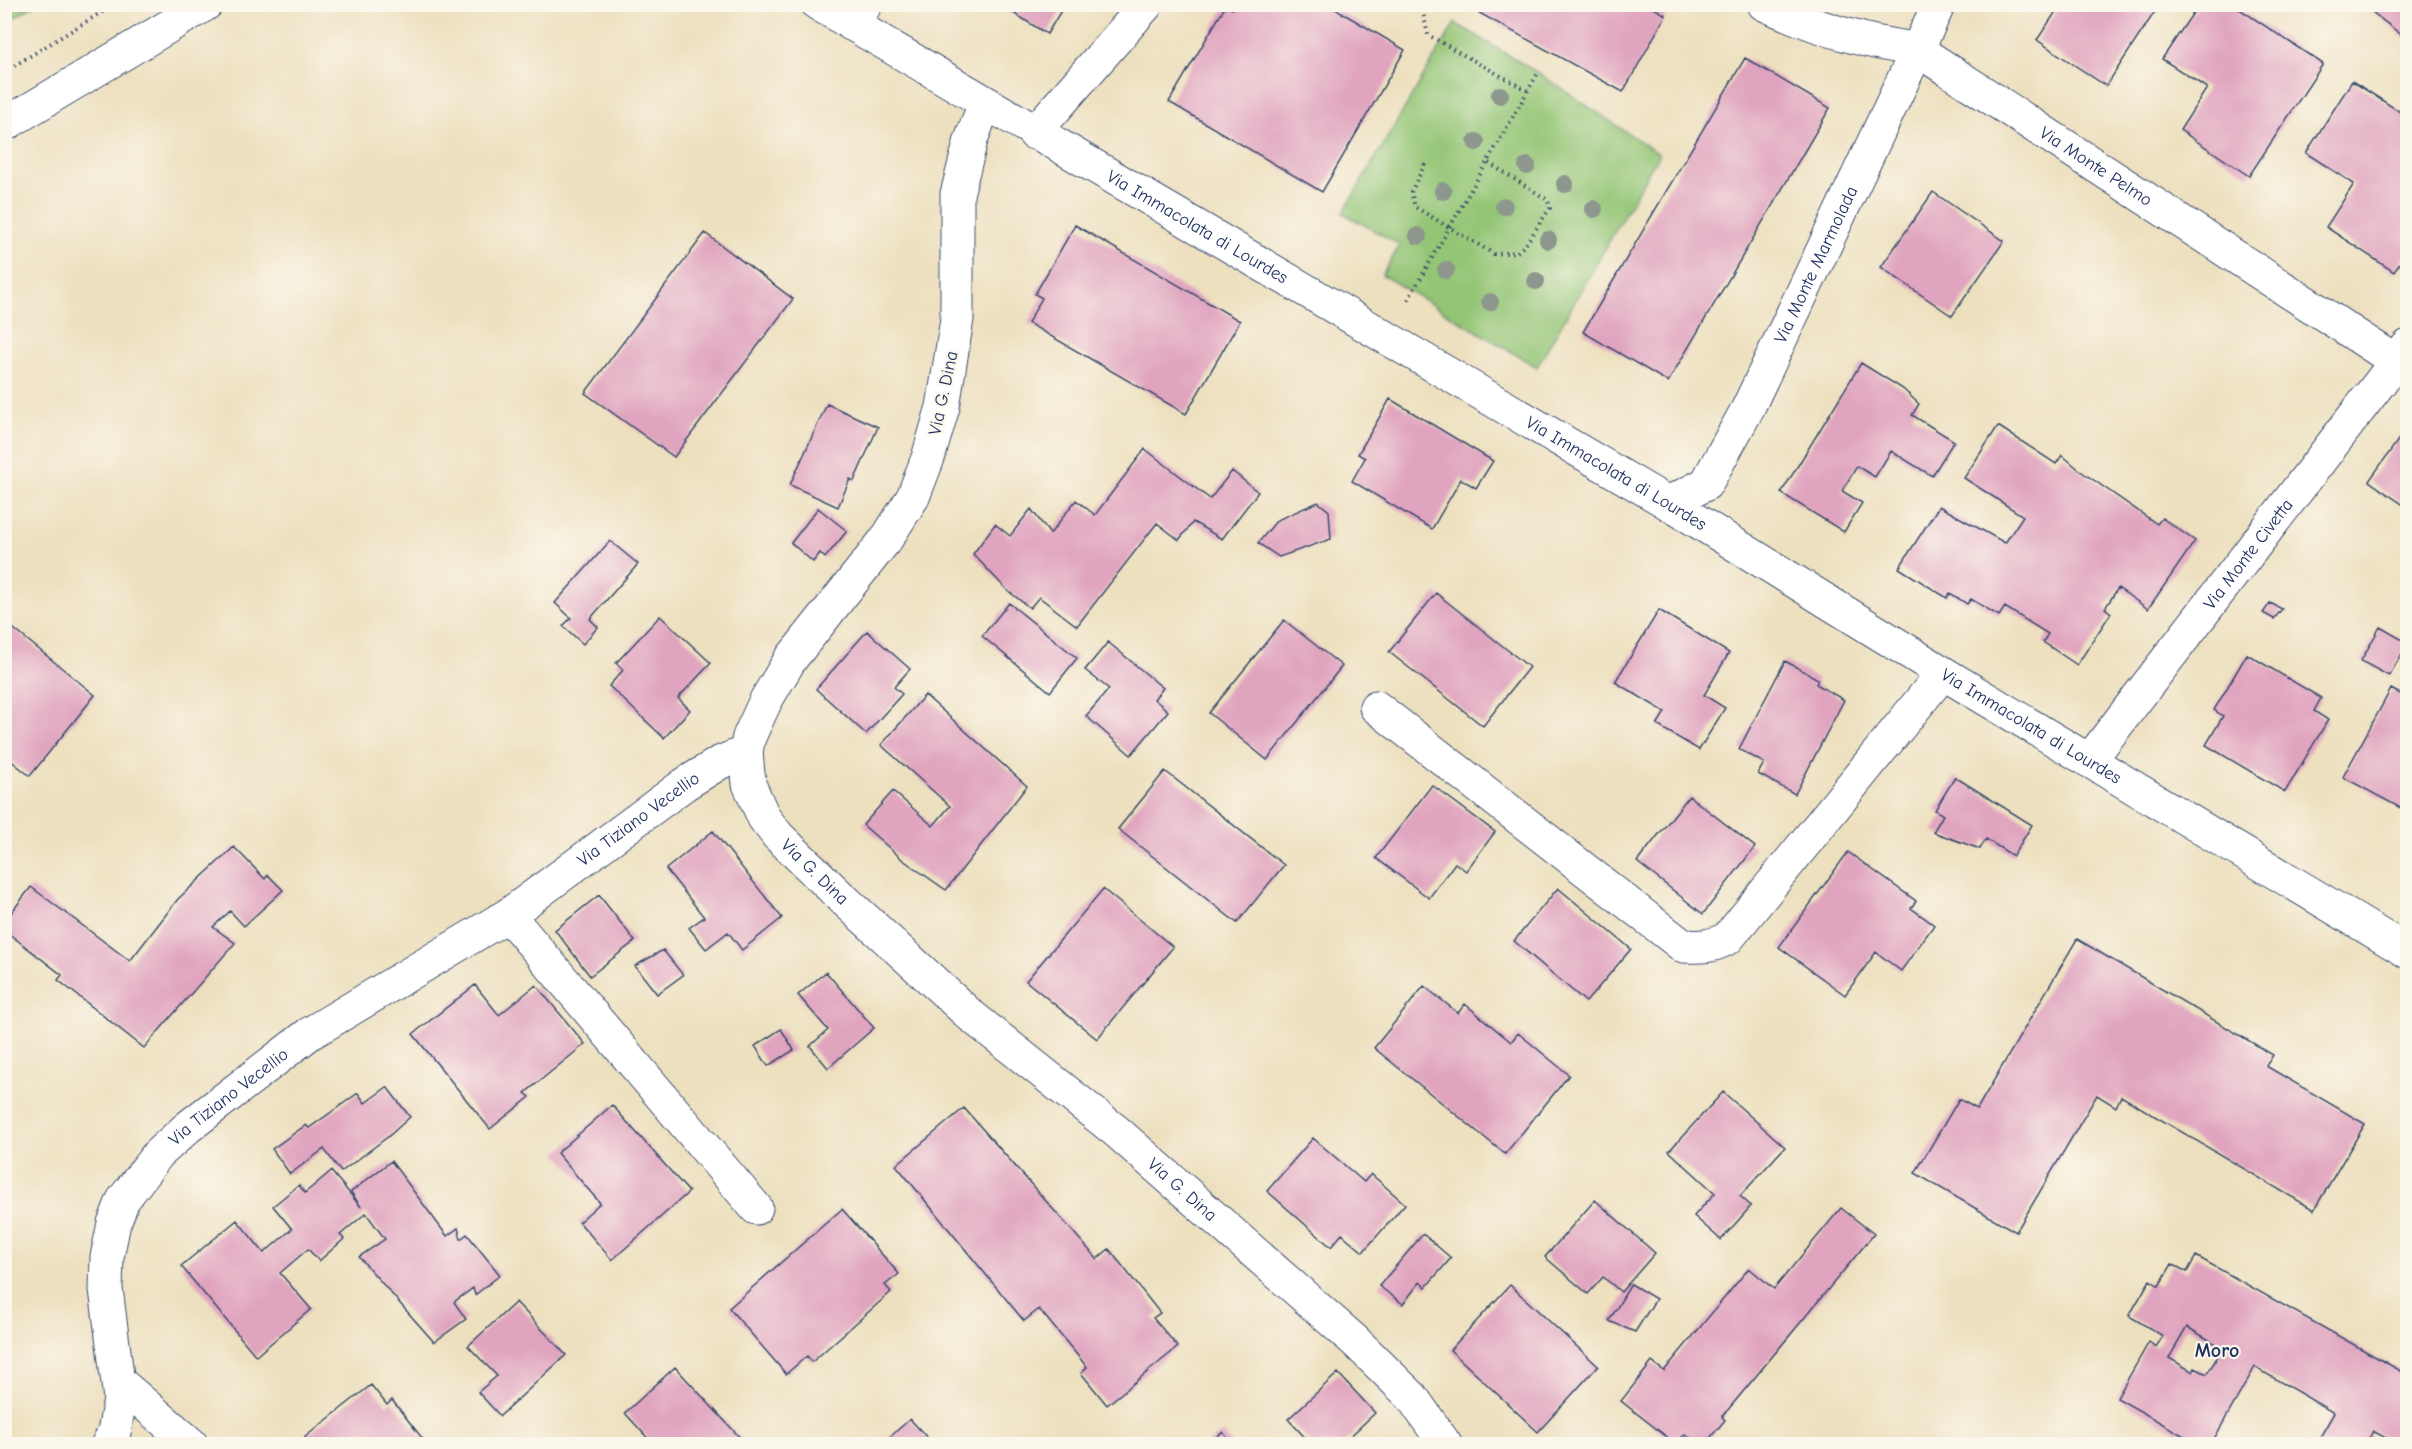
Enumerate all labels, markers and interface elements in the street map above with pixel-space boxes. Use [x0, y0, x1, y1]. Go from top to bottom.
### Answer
street label: Via Monte Pelmo [2036, 122, 2156, 211]
street label: Via Immacolata di Lourdes [1103, 166, 1292, 288]
street label: Via Monte Marmolada [1770, 183, 1862, 347]
street label: Via G. Dina [924, 349, 963, 437]
street label: Via Immacolata di Lourdes [1522, 412, 1710, 535]
street label: Via Monte Civetta [2199, 495, 2298, 614]
street label: Via Immacolata di Lourdes [1937, 664, 2125, 789]
street label: Via Tiziano Vecellio [574, 768, 703, 871]
street label: Via G. Dina [777, 835, 853, 909]
street label: Via Tiziano Vecellio [165, 1044, 293, 1150]
street label: Via G. Dina [1143, 1154, 1221, 1226]
district label: Moro [2195, 1339, 2239, 1362]

